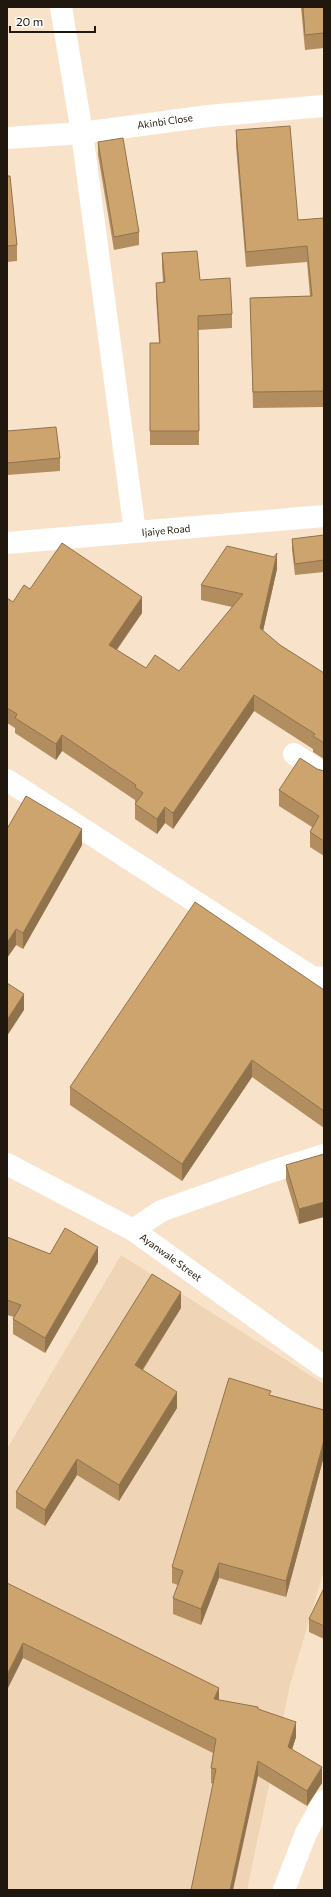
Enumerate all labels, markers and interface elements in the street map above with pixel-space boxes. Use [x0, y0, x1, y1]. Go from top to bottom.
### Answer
scale bar [10, 8, 95, 34]
text: 20 m [16, 14, 43, 28]
street label: Akinbi Close [136, 111, 194, 131]
street label: Ijaiye Road [141, 522, 191, 538]
street label: Ayanwale Street [138, 1231, 204, 1283]

